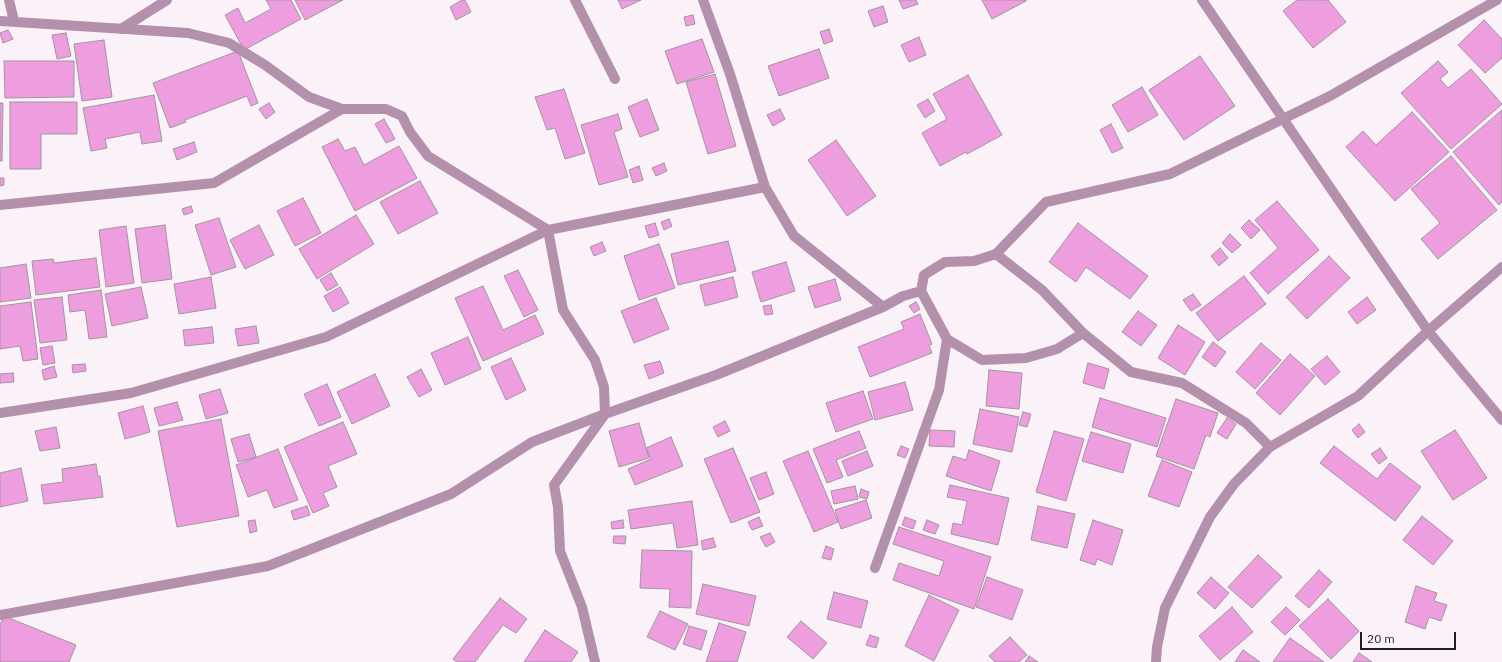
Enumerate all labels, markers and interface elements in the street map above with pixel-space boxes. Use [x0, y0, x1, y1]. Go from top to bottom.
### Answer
scale bar [1362, 624, 1458, 650]
text: 20 m [1367, 631, 1395, 646]

